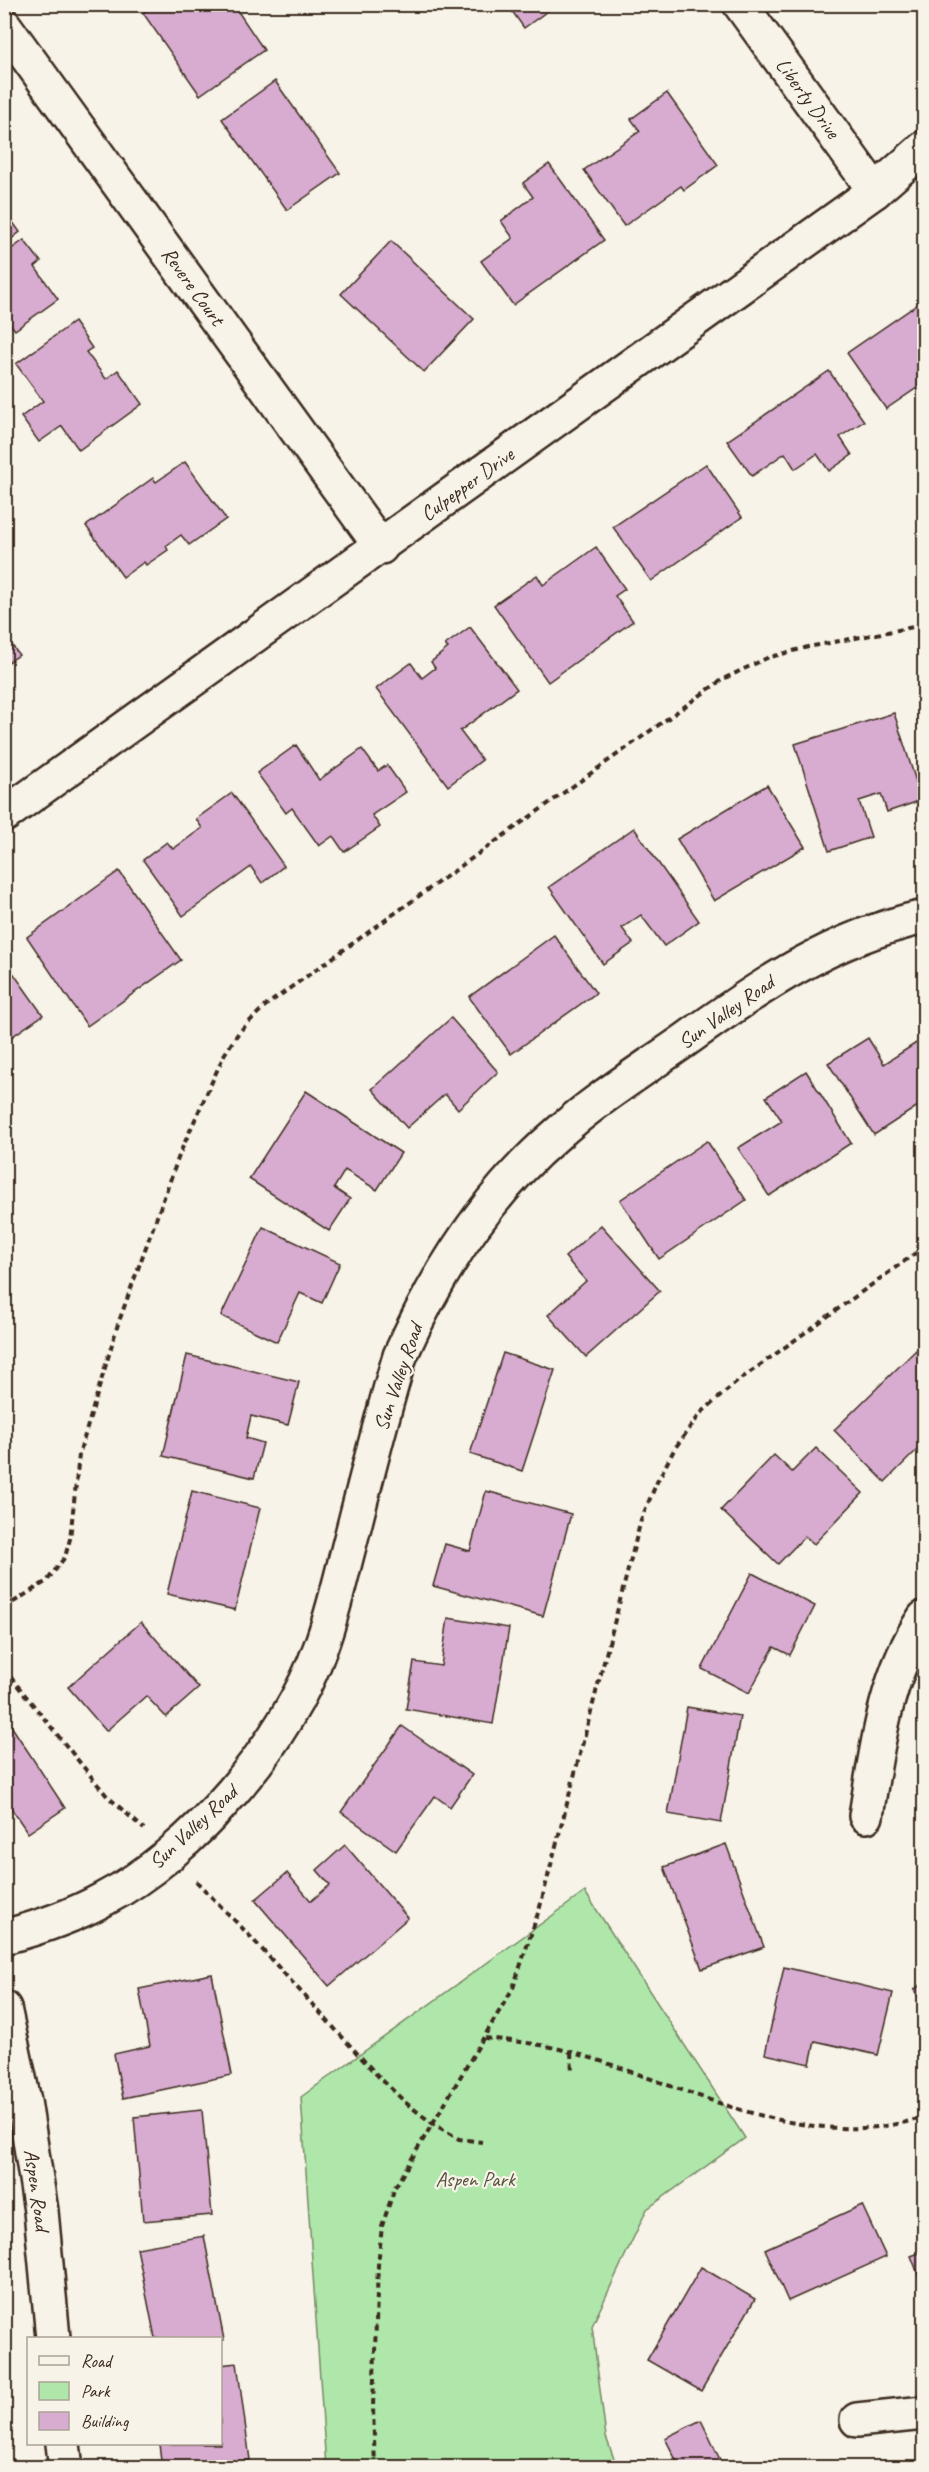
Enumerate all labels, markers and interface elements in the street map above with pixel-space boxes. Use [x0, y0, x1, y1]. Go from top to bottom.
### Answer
street label: Liberty Drive [770, 53, 847, 144]
street label: Revere Court [156, 242, 231, 332]
street label: Culpepper Drive [415, 441, 520, 527]
street label: Sun Valley Road [673, 967, 782, 1055]
street label: Sun Valley Road [368, 1317, 430, 1434]
street label: Sun Valley Road [143, 1777, 245, 1874]
street label: Aspen Road [18, 2148, 56, 2236]
park label: Aspen Park [435, 2166, 516, 2192]
legend [27, 2337, 222, 2445]
text: Road [81, 2350, 114, 2372]
text: Park [81, 2380, 111, 2402]
text: Building [81, 2410, 130, 2432]

